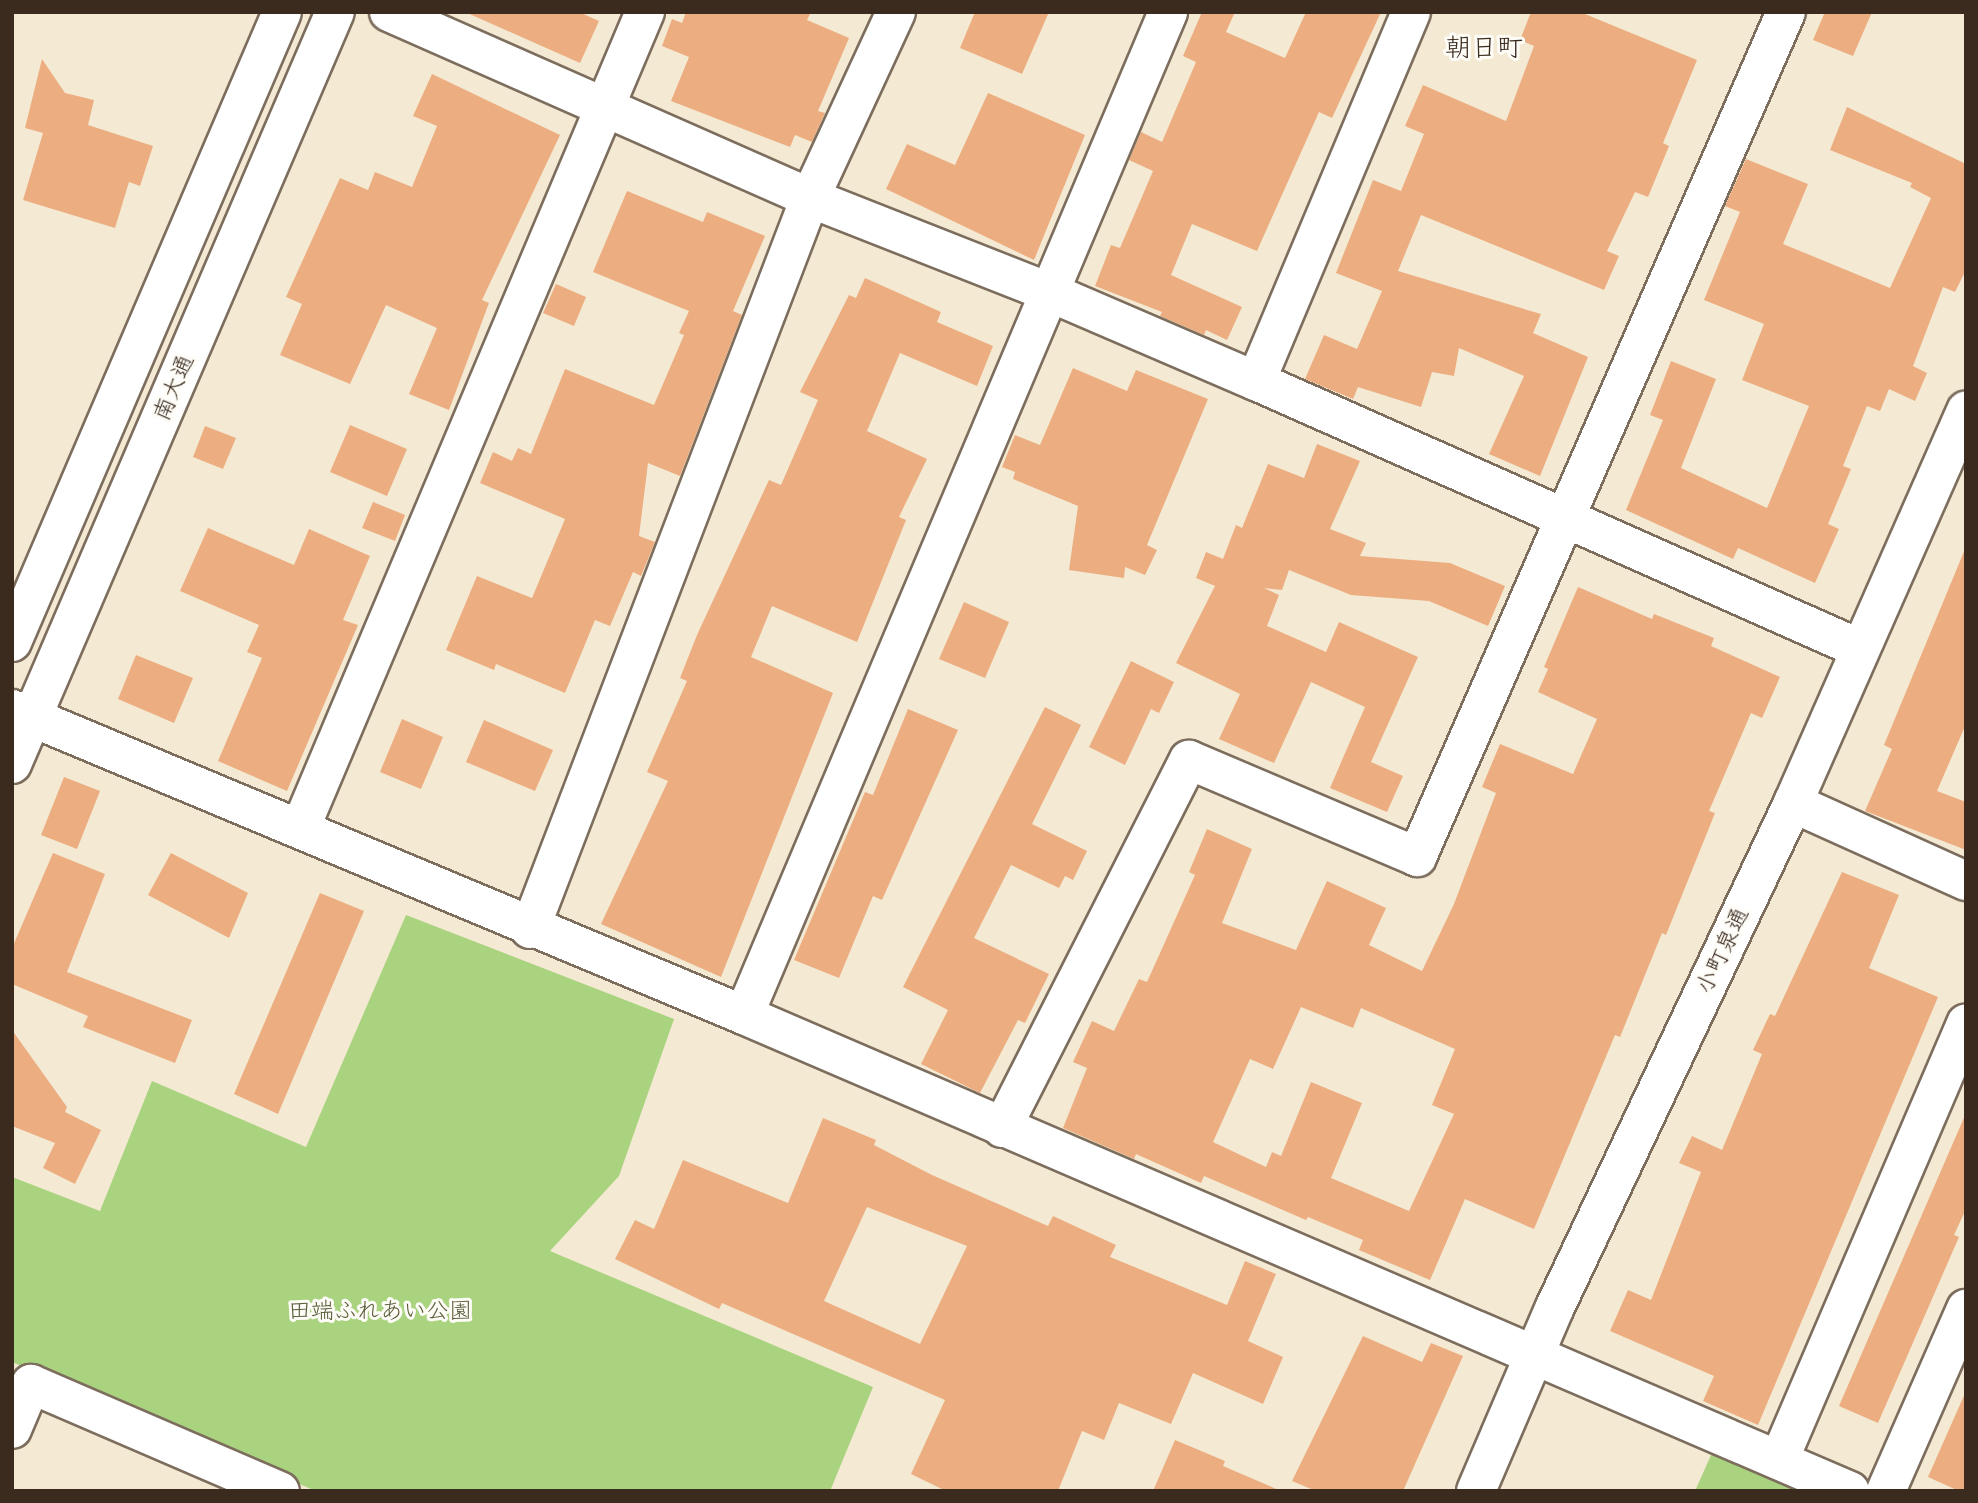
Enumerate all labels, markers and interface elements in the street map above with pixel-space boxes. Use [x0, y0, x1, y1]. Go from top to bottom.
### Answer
district label: 朝日町 [1445, 33, 1523, 65]
street label: 南大通 [148, 351, 200, 425]
street label: 小町泉通 [1691, 903, 1755, 999]
park label: 田端ふれあい公園 [288, 1297, 472, 1325]

